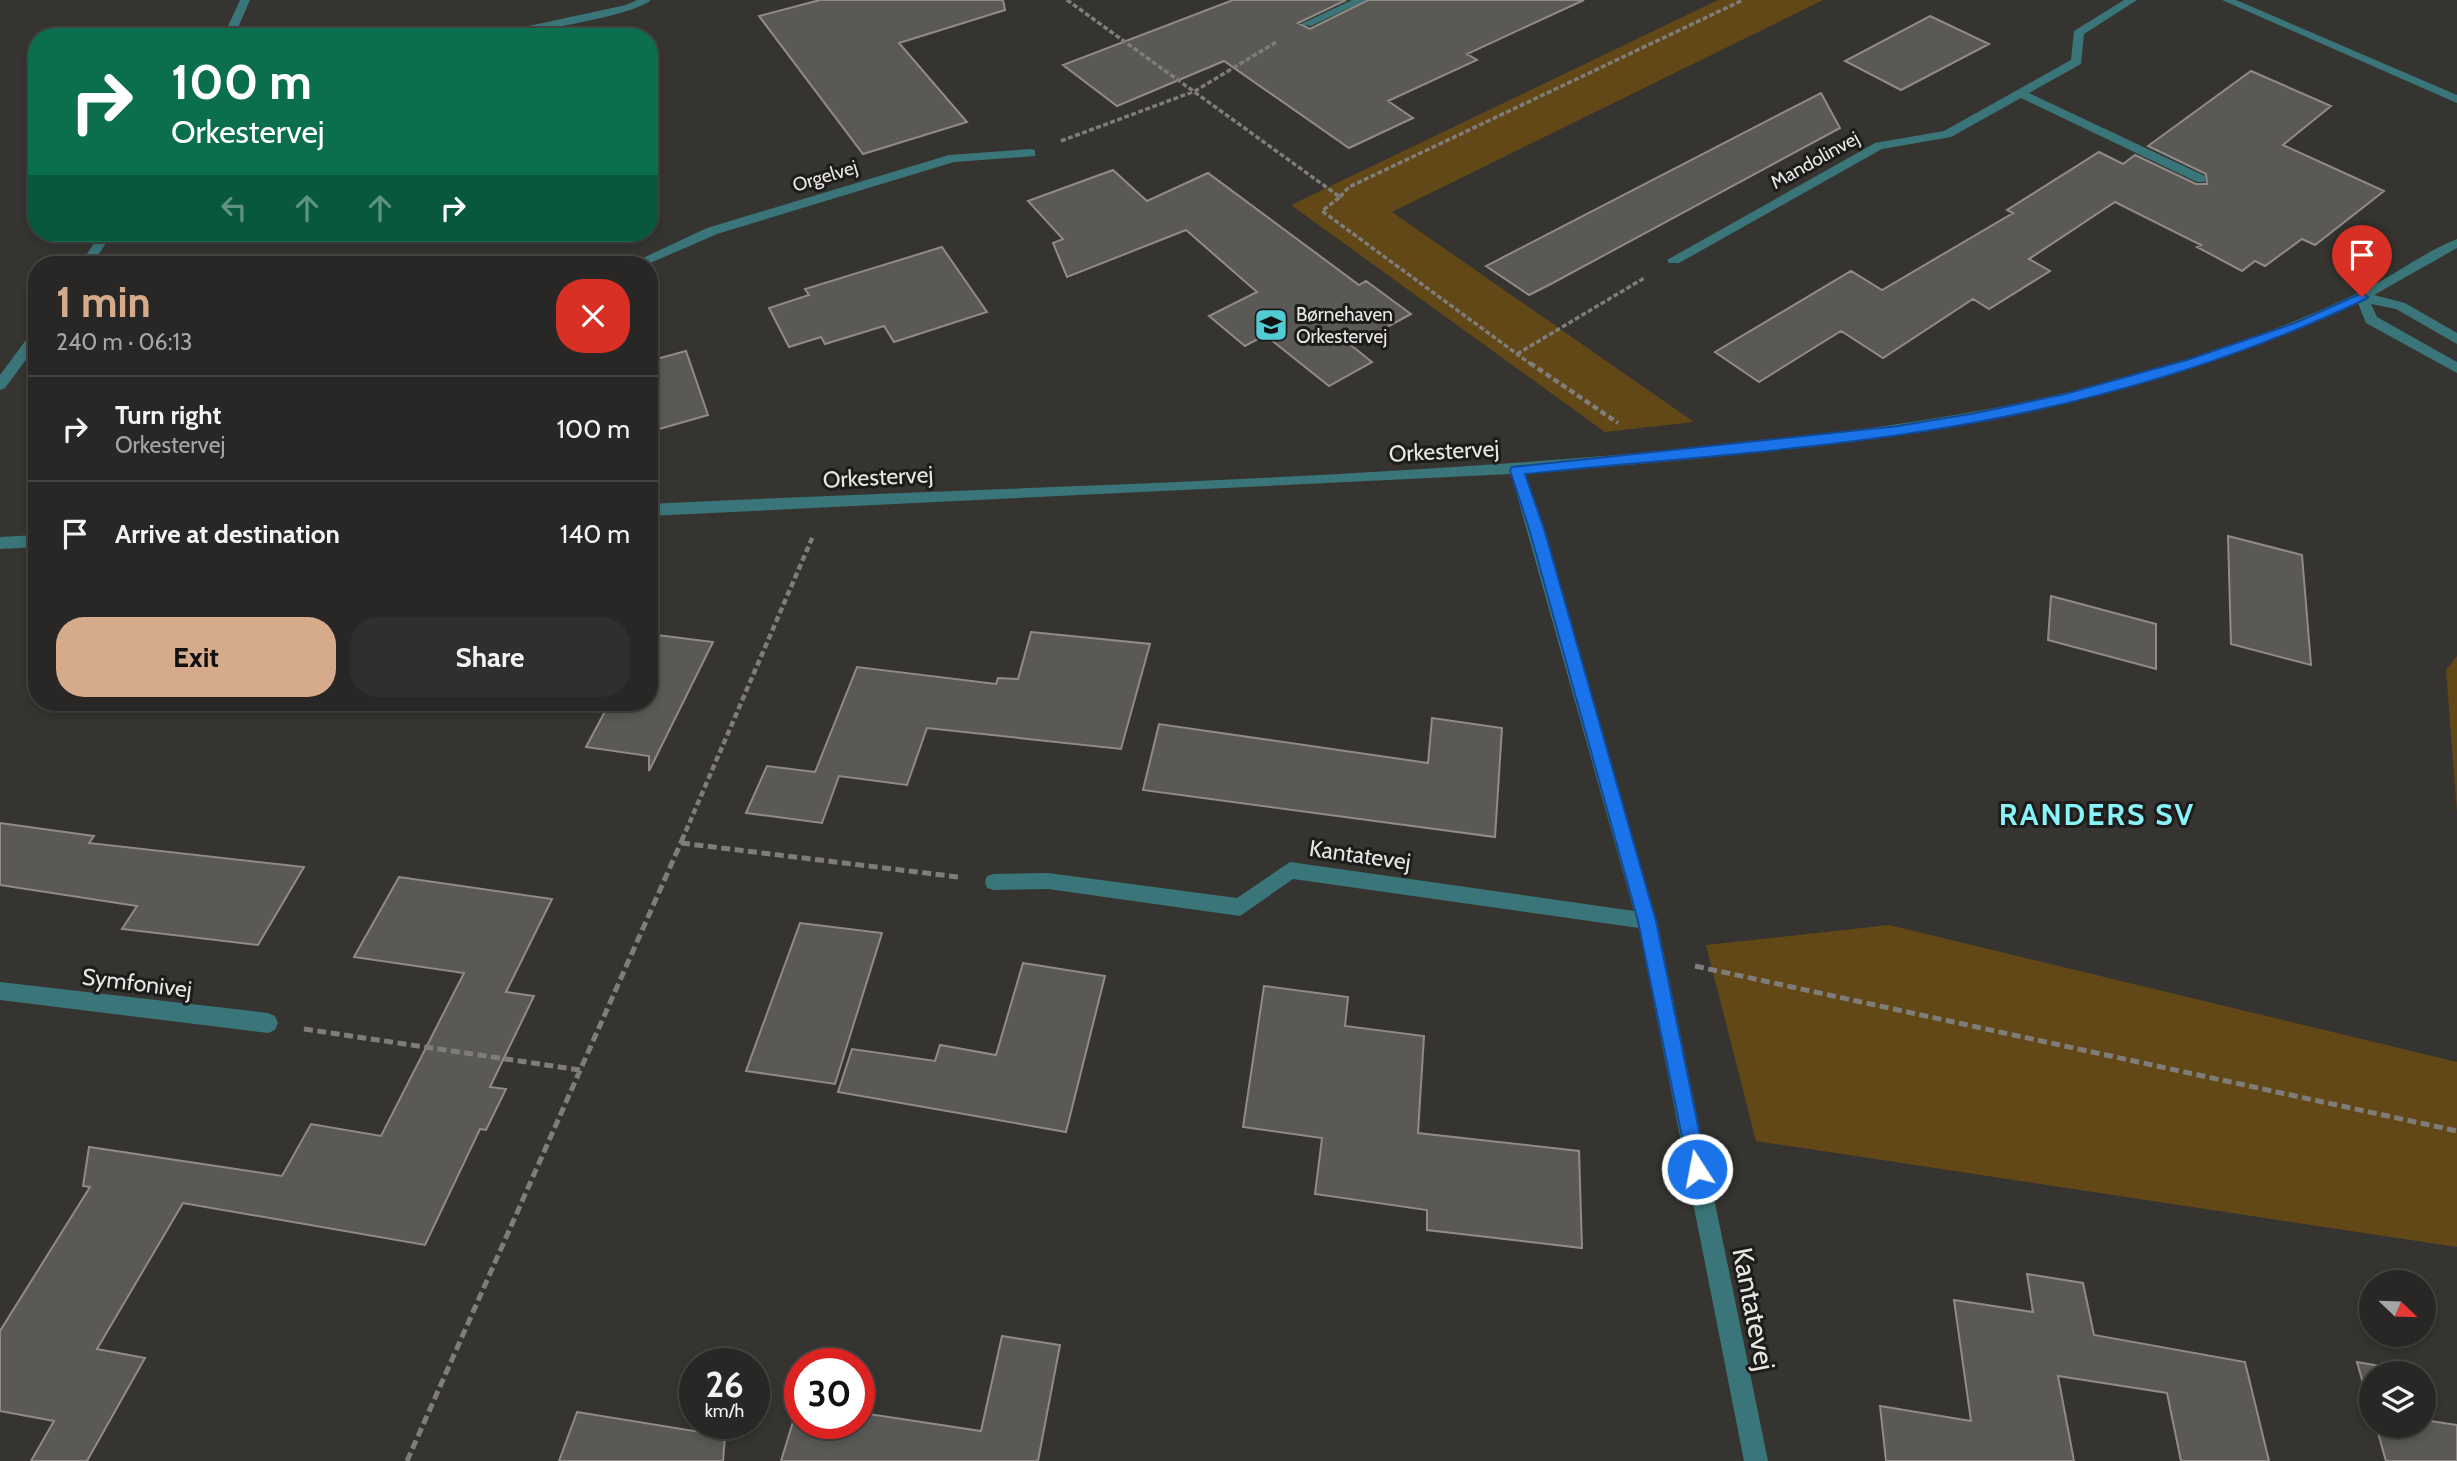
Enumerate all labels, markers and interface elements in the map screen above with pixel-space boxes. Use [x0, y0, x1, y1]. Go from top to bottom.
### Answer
text: 100 m [171, 52, 312, 111]
icon: right [56, 56, 147, 147]
text: Orkestervej [171, 112, 325, 151]
street label: Mandolinvej [1767, 126, 1863, 194]
street label: Orgelvej [790, 155, 860, 197]
icon: left [215, 189, 253, 227]
icon: ahead [288, 189, 326, 227]
icon: ahead [361, 189, 399, 227]
icon: right [434, 189, 472, 227]
pin [2332, 225, 2392, 297]
icon: arrive [2343, 236, 2381, 274]
text: 1 min [56, 276, 151, 328]
button: close [556, 279, 630, 353]
place label: Børnehaven Orkestervej [1296, 303, 1393, 348]
school or university icon: Børnehaven Orkestervej [1252, 306, 1290, 344]
text: 240 m · 06:13 [56, 328, 192, 356]
text: Turn right [115, 399, 221, 431]
icon: right [56, 410, 94, 448]
text: 100 m [557, 413, 630, 445]
text: Orkestervej [115, 431, 225, 459]
street label: Orkestervej [1388, 434, 1500, 468]
street label: Orkestervej [822, 460, 934, 494]
icon: arrive [56, 515, 94, 553]
text: Arrive at destination [115, 518, 340, 550]
text: 140 m [560, 518, 630, 550]
button: Exit [56, 617, 336, 697]
button: Share [350, 617, 630, 697]
district label: RANDERS SV [1999, 796, 2195, 833]
street label: Kantatevej [1307, 834, 1413, 876]
street label: Symfonivej [81, 962, 193, 1004]
position arrow [1660, 1132, 1734, 1206]
street label: Kantatevej [1725, 1245, 1783, 1373]
north arrow [2359, 1270, 2436, 1348]
map controls [2359, 1270, 2436, 1438]
speed limit sign: 30 [784, 1348, 875, 1439]
button: layers [2359, 1361, 2436, 1438]
text: 26 [705, 1363, 744, 1406]
text: km/h [705, 1400, 744, 1422]

